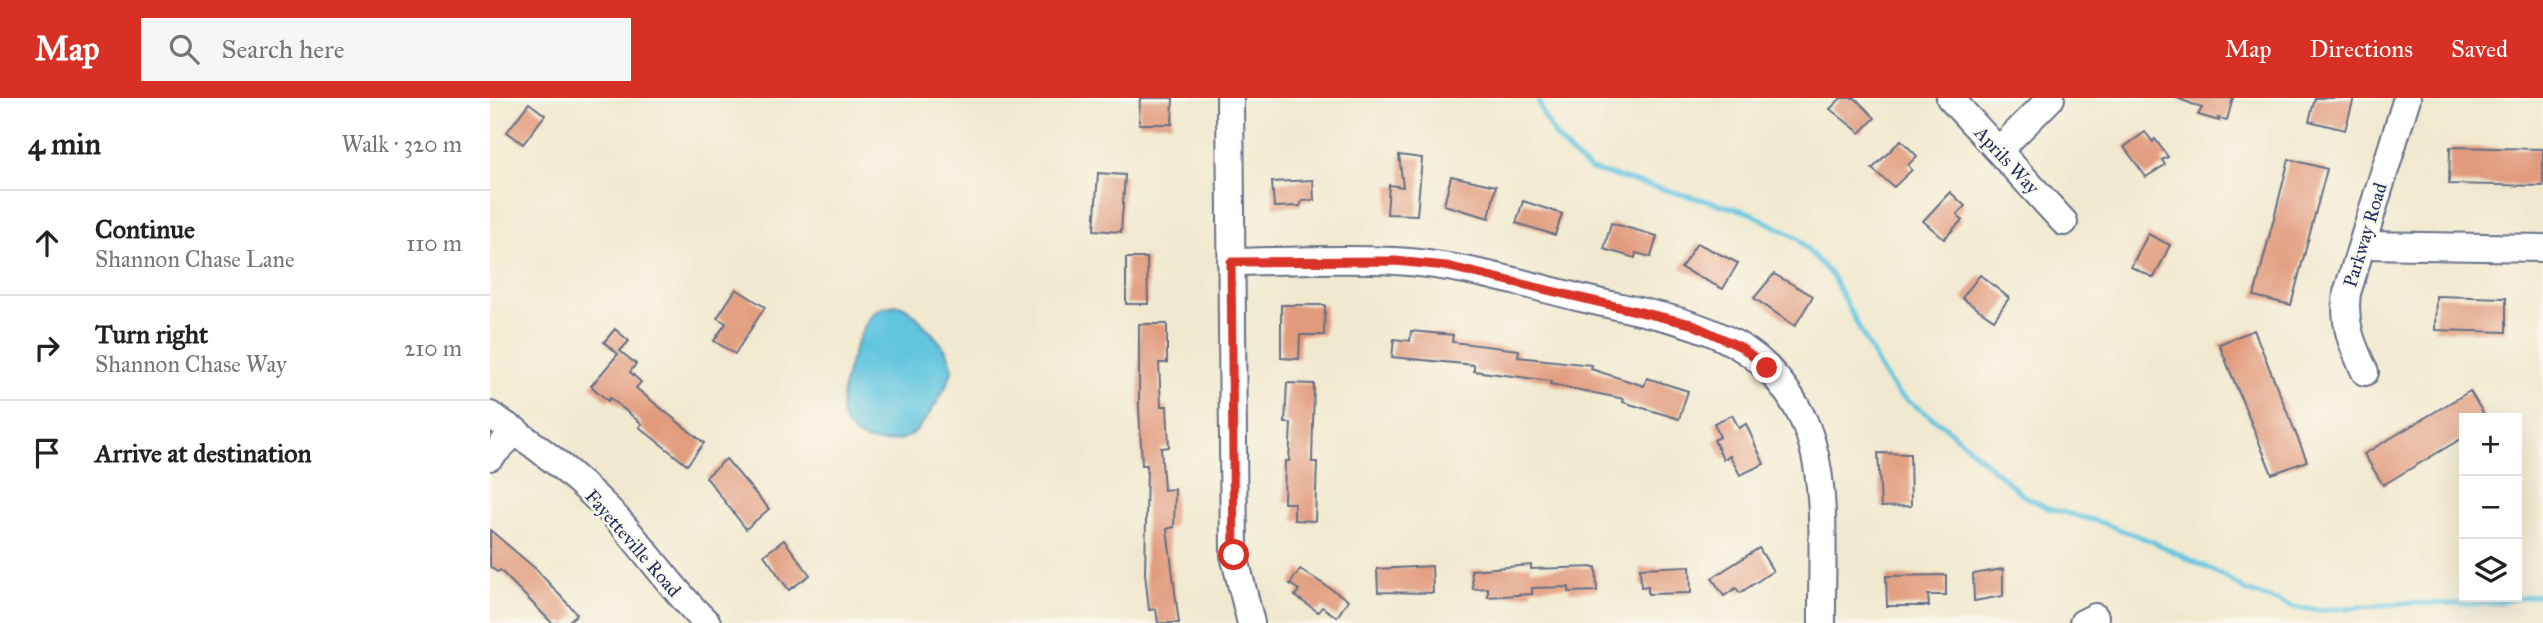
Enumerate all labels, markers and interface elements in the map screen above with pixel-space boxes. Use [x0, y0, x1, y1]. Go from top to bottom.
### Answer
search box [141, 18, 631, 81]
text: Map [35, 29, 99, 69]
icon: search [165, 30, 203, 68]
text: Search here [221, 33, 345, 65]
text: Map [2225, 34, 2272, 64]
text: Directions [2310, 34, 2413, 64]
text: Saved [2451, 34, 2508, 64]
street label: Aprils Way [1969, 121, 2045, 200]
text: 4 min [28, 126, 101, 162]
text: Walk · 320 m [342, 130, 462, 158]
street label: Parkway Road [2338, 180, 2392, 290]
text: Continue [95, 213, 195, 245]
icon: ahead [28, 224, 66, 262]
text: 110 m [406, 229, 462, 257]
text: Shannon Chase Lane [95, 245, 295, 273]
text: Turn right [95, 318, 208, 350]
icon: right [28, 329, 66, 367]
text: 210 m [404, 334, 462, 362]
text: Shannon Chase Way [95, 350, 287, 378]
route end [1751, 352, 1782, 383]
map controls [2459, 413, 2522, 602]
button: + [2459, 413, 2522, 476]
icon: arrive [28, 434, 66, 472]
text: Arrive at destination [95, 437, 312, 469]
button: − [2459, 476, 2522, 539]
street label: Fayetteville Road [580, 485, 686, 602]
route start [1218, 539, 1249, 570]
button: layers [2459, 539, 2522, 602]

